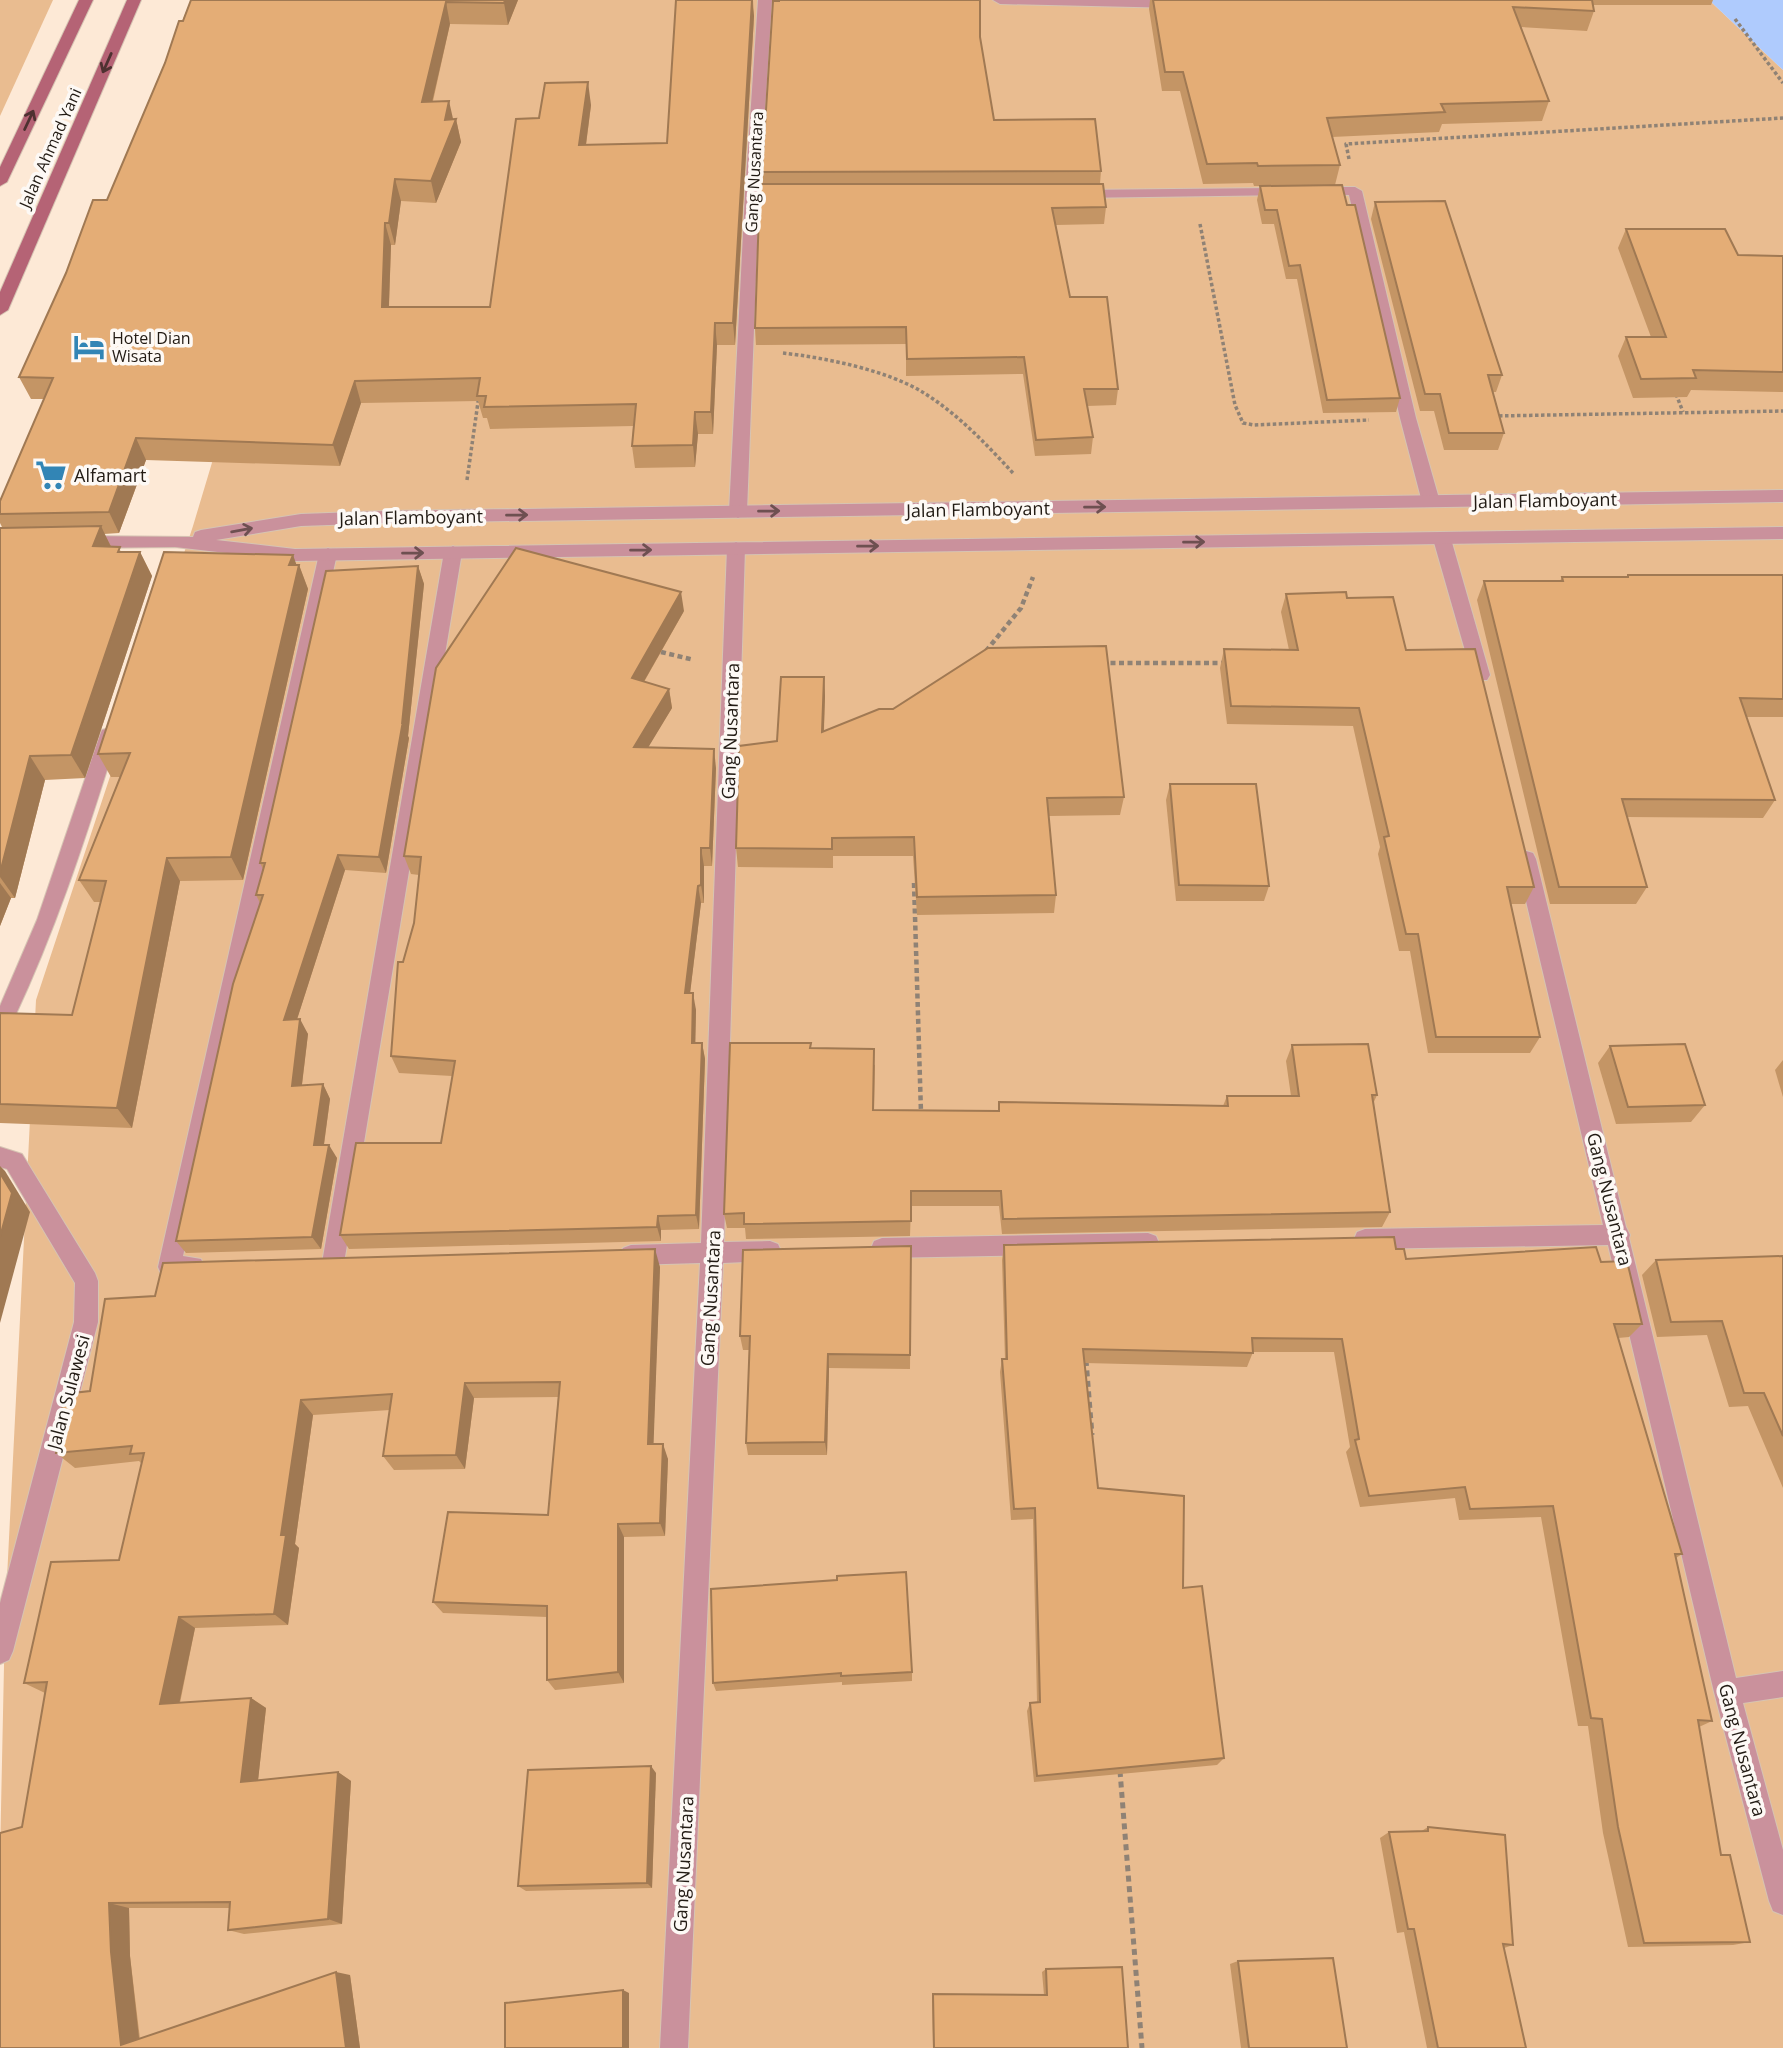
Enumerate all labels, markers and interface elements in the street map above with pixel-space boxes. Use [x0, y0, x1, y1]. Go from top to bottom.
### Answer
one-way arrow [99, 51, 112, 73]
street label: Jalan Ahmad Yani [13, 84, 86, 213]
one-way arrow [23, 110, 36, 131]
street label: Gang Nusantara [740, 111, 768, 233]
place label: Hotel Dian Wisata [112, 327, 191, 367]
hotel icon: Hotel Dian Wisata [72, 330, 106, 364]
supermarket icon: Alfamart [34, 458, 68, 492]
place label: Alfamart [74, 463, 146, 487]
street label: Jalan Flamboyant [1471, 487, 1617, 513]
street label: Jalan Flamboyant [904, 496, 1050, 522]
one-way arrow [1083, 500, 1106, 514]
street label: Jalan Flamboyant [337, 504, 483, 530]
one-way arrow [758, 504, 781, 518]
one-way arrow [506, 508, 529, 522]
one-way arrow [230, 523, 253, 536]
one-way arrow [1182, 536, 1205, 549]
one-way arrow [857, 539, 880, 553]
one-way arrow [629, 543, 652, 556]
one-way arrow [402, 546, 425, 559]
street label: Gang Nusantara [716, 662, 744, 800]
street label: Gang Nusantara [1582, 1130, 1638, 1268]
street label: Gang Nusantara [694, 1229, 726, 1367]
street label: Jalan Sulawesi [41, 1332, 95, 1454]
street label: Gang Nusantara [1714, 1681, 1772, 1819]
street label: Gang Nusantara [667, 1795, 699, 1933]

